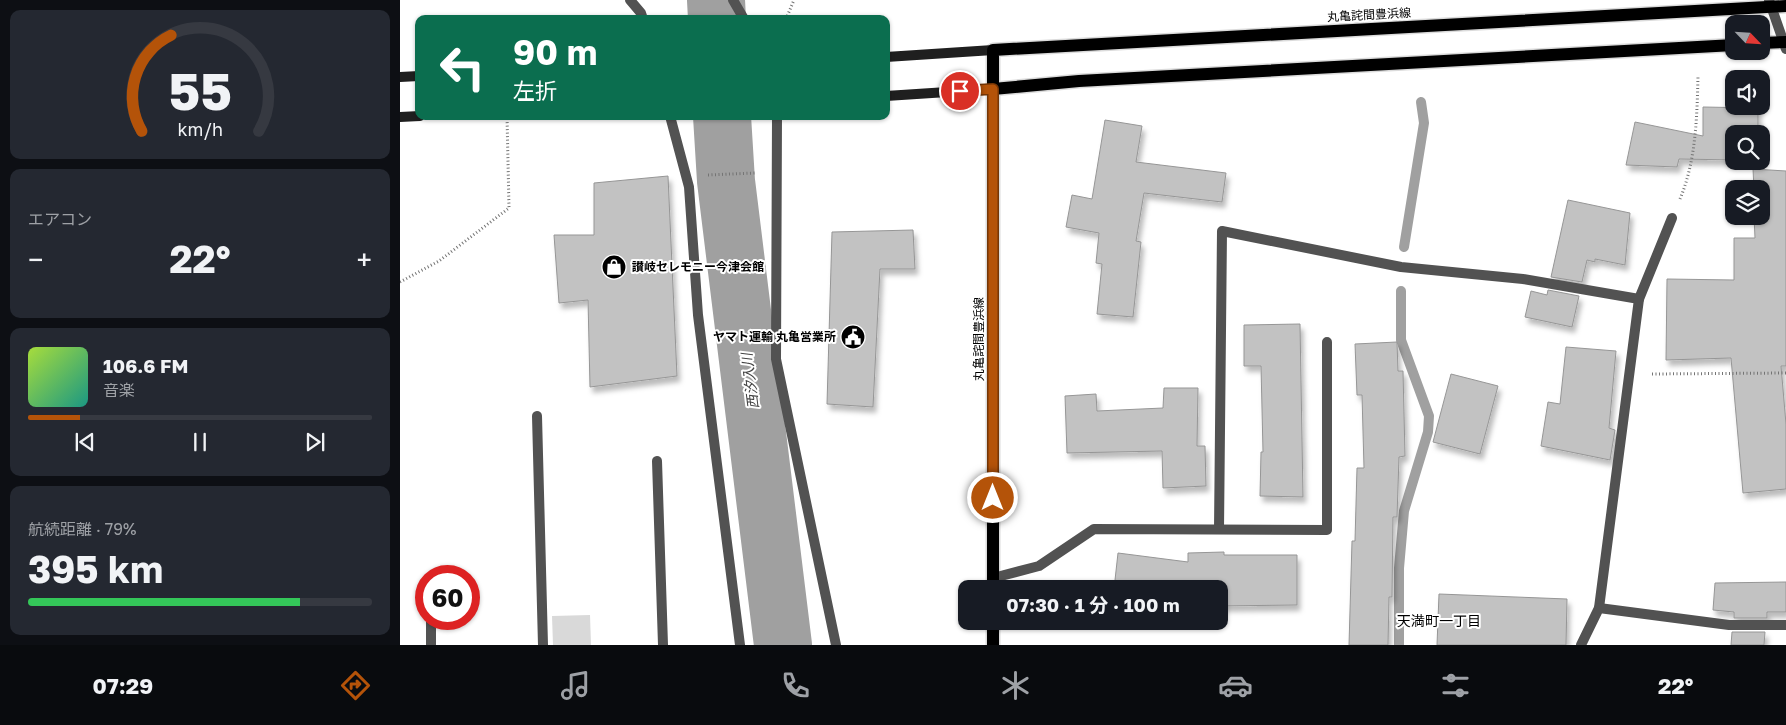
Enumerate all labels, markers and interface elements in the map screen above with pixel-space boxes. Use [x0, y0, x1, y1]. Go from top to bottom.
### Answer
street label: 丸亀詫間豊浜線 [1327, 5, 1411, 24]
north arrow [1725, 15, 1770, 60]
map controls [1725, 15, 1770, 225]
text: 90 m [513, 31, 597, 73]
icon: left [430, 35, 495, 100]
text: 55 [168, 59, 232, 121]
pin [939, 70, 981, 112]
button: sound [1725, 70, 1770, 115]
text: 左折 [513, 77, 557, 104]
icon: arrive [946, 77, 974, 105]
text: km/h [177, 118, 223, 140]
button: search [1725, 125, 1770, 170]
button: layers [1725, 180, 1770, 225]
text: エアコン [28, 209, 92, 229]
text: 22° [169, 236, 231, 281]
text: − [28, 243, 43, 276]
text: + [357, 243, 372, 276]
shop icon: 讃岐セレモニー今津会館 [601, 254, 627, 280]
place label: 讃岐セレモニー今津会館 [632, 259, 764, 274]
street label: 丸亀詫間豊浜線 [971, 297, 986, 381]
public building icon: ヤマト運輸 丸亀営業所 [840, 324, 866, 350]
place label: ヤマト運輸 丸亀営業所 [713, 329, 836, 344]
water label: 西汐入川 [737, 350, 761, 410]
text: 106.6 FM [103, 354, 188, 377]
text: 音楽 [103, 380, 135, 400]
icon: previous [71, 428, 99, 456]
icon: pause [186, 428, 214, 456]
icon: next [301, 428, 329, 456]
position arrow [966, 471, 1018, 523]
text: 航続距離 · 79% [28, 519, 136, 539]
text: 395 km [28, 546, 163, 591]
speed limit sign: 60 [415, 565, 480, 630]
text: 07:30 · 1 分 · 100 m [1006, 593, 1180, 616]
district label: 天満町一丁目 [1397, 612, 1481, 629]
icon: directions [338, 668, 373, 703]
icon: music [558, 668, 593, 703]
icon: phone [778, 668, 813, 703]
icon: climate [998, 668, 1033, 703]
icon: car [1218, 668, 1253, 703]
icon: filters [1438, 668, 1473, 703]
text: 07:29 [92, 672, 153, 699]
text: 22° [1658, 672, 1693, 699]

